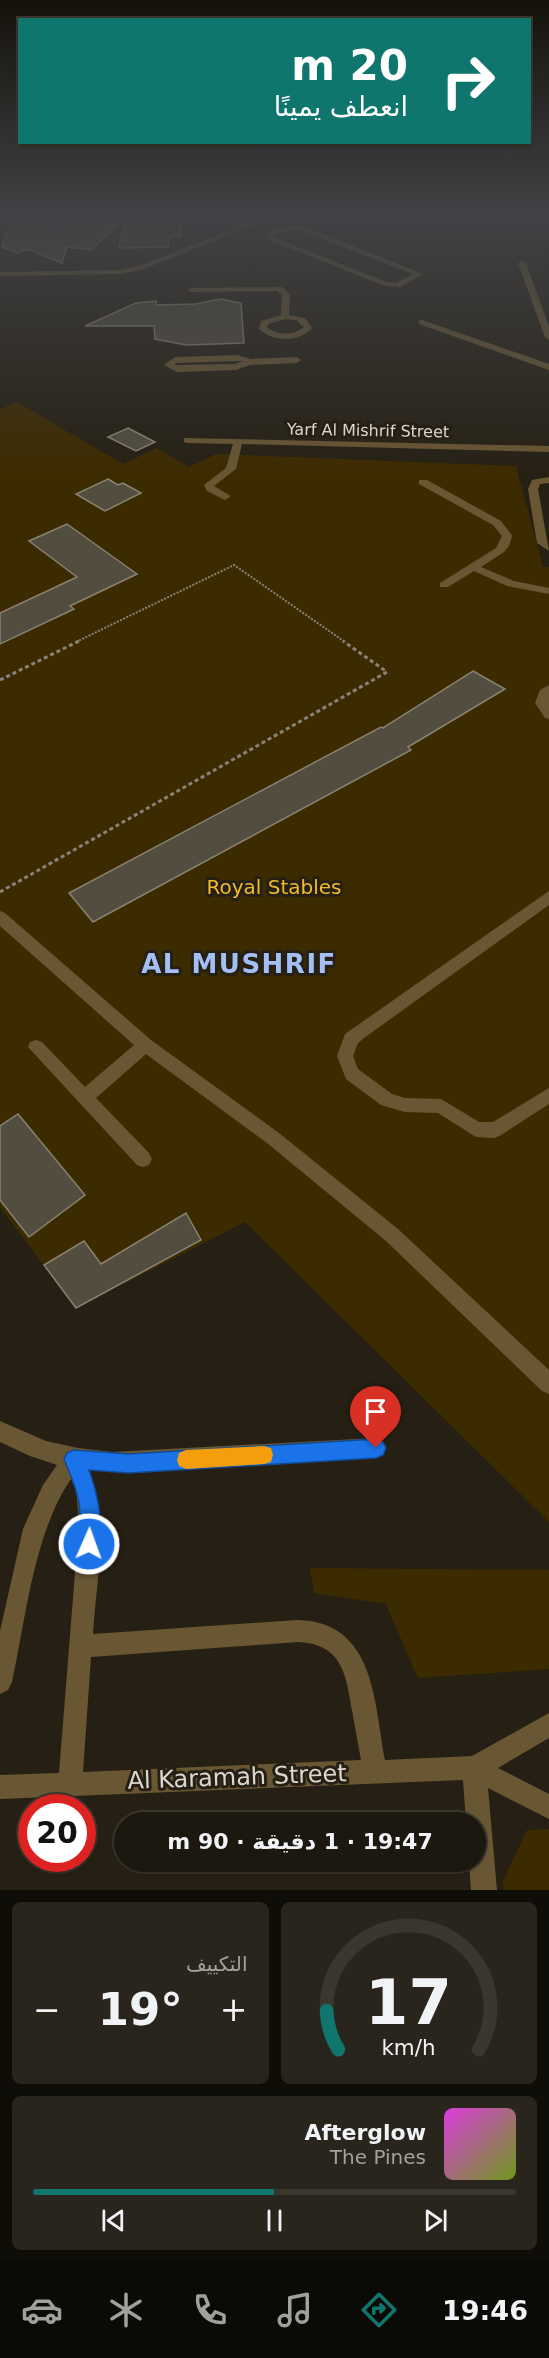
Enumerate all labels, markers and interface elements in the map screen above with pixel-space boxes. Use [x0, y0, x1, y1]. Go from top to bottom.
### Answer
text: 20 m [291, 41, 408, 90]
icon: right [429, 42, 507, 120]
text: انعطف يمينًا [274, 91, 408, 122]
street label: Yarf Al Mishrif Street [286, 420, 449, 441]
park label: Royal Stables [206, 875, 342, 899]
district label: AL MUSHRIF [141, 949, 337, 979]
pin [350, 1386, 401, 1448]
icon: arrive [359, 1395, 392, 1428]
position arrow [57, 1512, 121, 1576]
street label: Al Karamah Street [127, 1759, 347, 1795]
speed limit sign: 20 [18, 1794, 96, 1872]
text: 19:47 · 1 دقيقة · 90 m [167, 1829, 433, 1854]
text: التكييف [186, 1952, 248, 1976]
text: 17 [365, 1966, 452, 2039]
text: 19° [98, 1983, 183, 2036]
text: − [33, 1990, 61, 2029]
text: + [220, 1990, 248, 2029]
text: km/h [382, 2035, 436, 2060]
text: Afterglow [304, 2120, 426, 2145]
text: The Pines [330, 2145, 426, 2169]
icon: previous [97, 2204, 130, 2237]
icon: pause [258, 2204, 291, 2237]
icon: next [419, 2204, 452, 2237]
icon: car [21, 2289, 63, 2331]
icon: climate [105, 2289, 147, 2331]
icon: phone [189, 2289, 231, 2331]
icon: music [274, 2289, 316, 2331]
icon: directions [358, 2289, 400, 2331]
text: 19:46 [442, 2295, 528, 2326]

